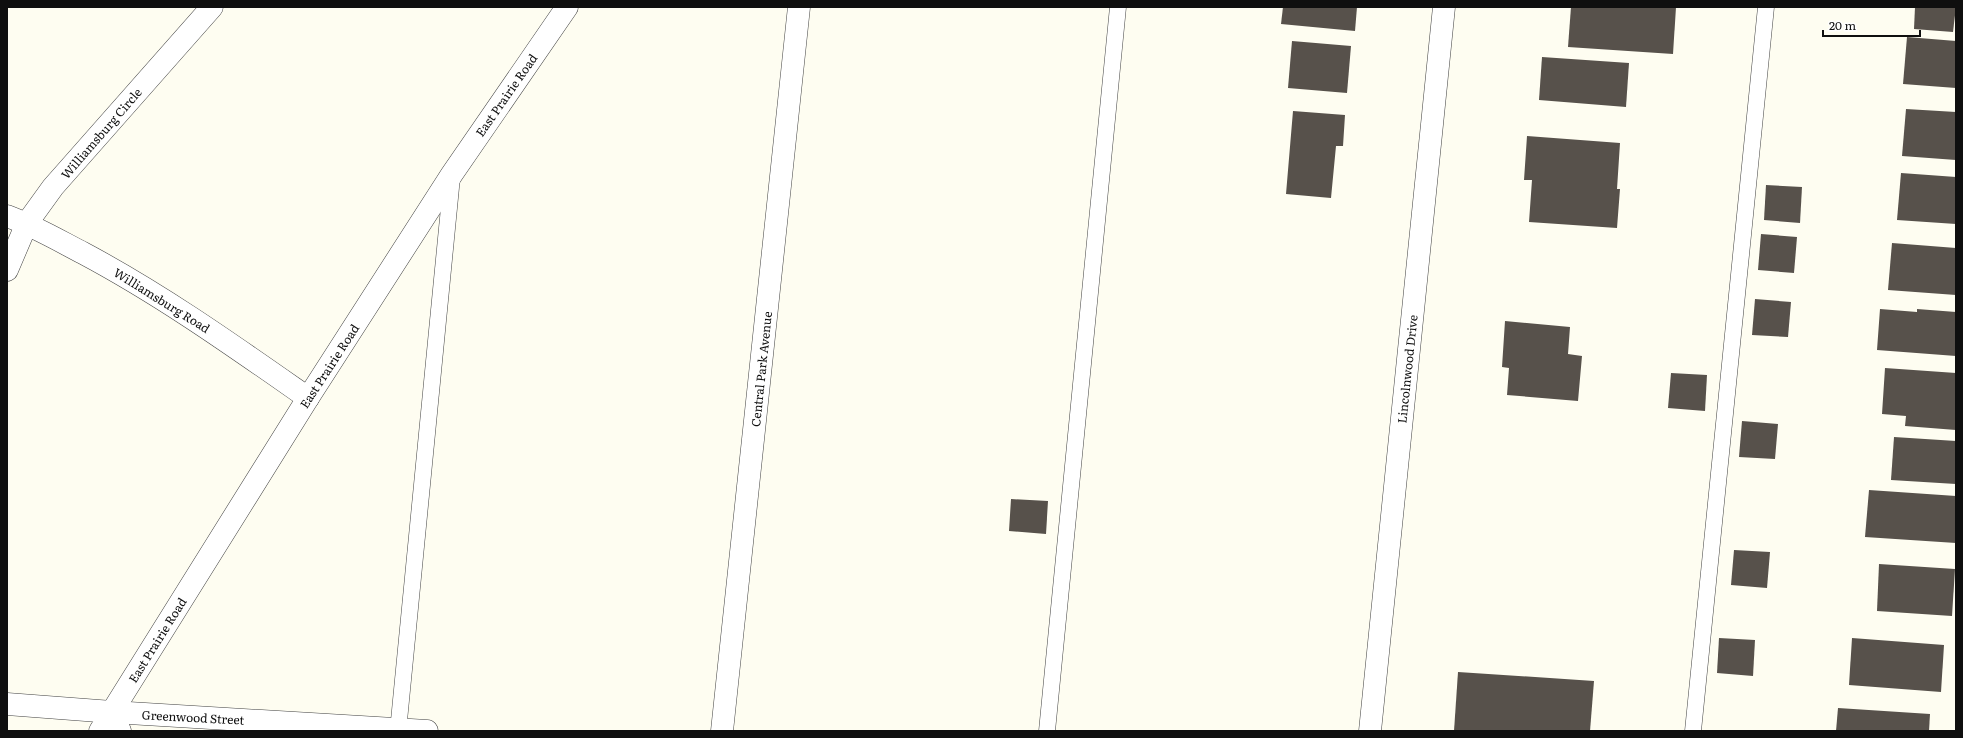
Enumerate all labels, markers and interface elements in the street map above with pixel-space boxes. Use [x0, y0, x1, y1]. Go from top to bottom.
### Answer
scale bar [1823, 12, 1920, 38]
text: 20 m [1829, 16, 1856, 34]
street label: East Prairie Road [471, 49, 542, 140]
street label: Williamsburg Circle [56, 83, 146, 183]
street label: Williamsburg Road [110, 263, 214, 337]
street label: Central Park Avenue [746, 310, 776, 428]
street label: Lincolnwood Drive [1392, 314, 1422, 424]
street label: East Prairie Road [295, 320, 363, 412]
street label: East Prairie Road [124, 593, 191, 686]
street label: Greenwood Street [141, 705, 245, 729]

